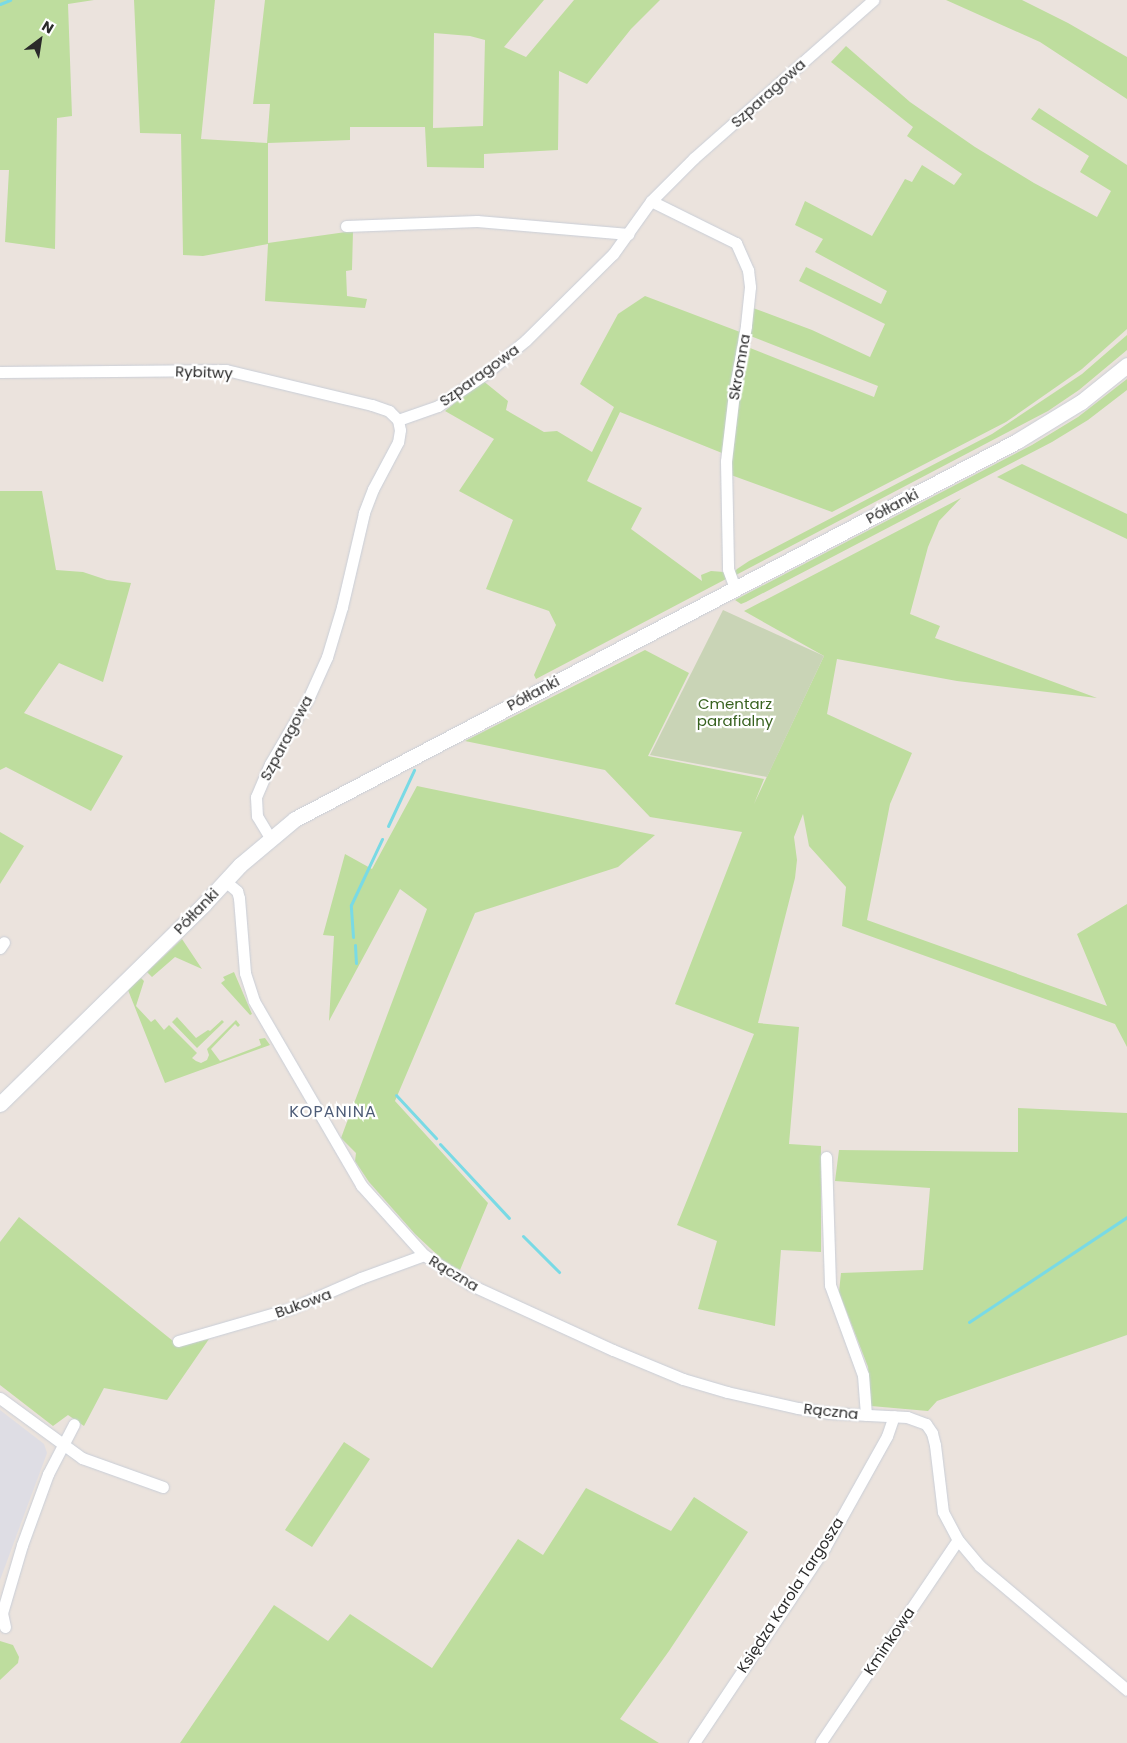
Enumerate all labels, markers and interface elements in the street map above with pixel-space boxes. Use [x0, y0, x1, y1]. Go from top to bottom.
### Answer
north arrow [15, 15, 65, 65]
text: N [38, 16, 57, 38]
street label: Szparagowa [727, 55, 809, 131]
street label: Skromna [724, 332, 754, 402]
street label: Szparagowa [436, 340, 522, 410]
street label: Rybitwy [175, 362, 233, 382]
street label: Półłanki [863, 485, 921, 527]
street label: Półłanki [504, 672, 562, 714]
street label: Szparagowa [256, 692, 316, 784]
park label: Cmentarz parafialny [697, 694, 773, 729]
street label: Półłanki [170, 884, 222, 938]
district label: KOPANINA [288, 1102, 378, 1122]
street label: Rączna [426, 1251, 482, 1295]
street label: Bukowa [272, 1285, 334, 1321]
street label: Rączna [803, 1399, 859, 1423]
street label: Księdza Karola Targosza [733, 1514, 847, 1676]
street label: Kminkowa [860, 1604, 918, 1678]

